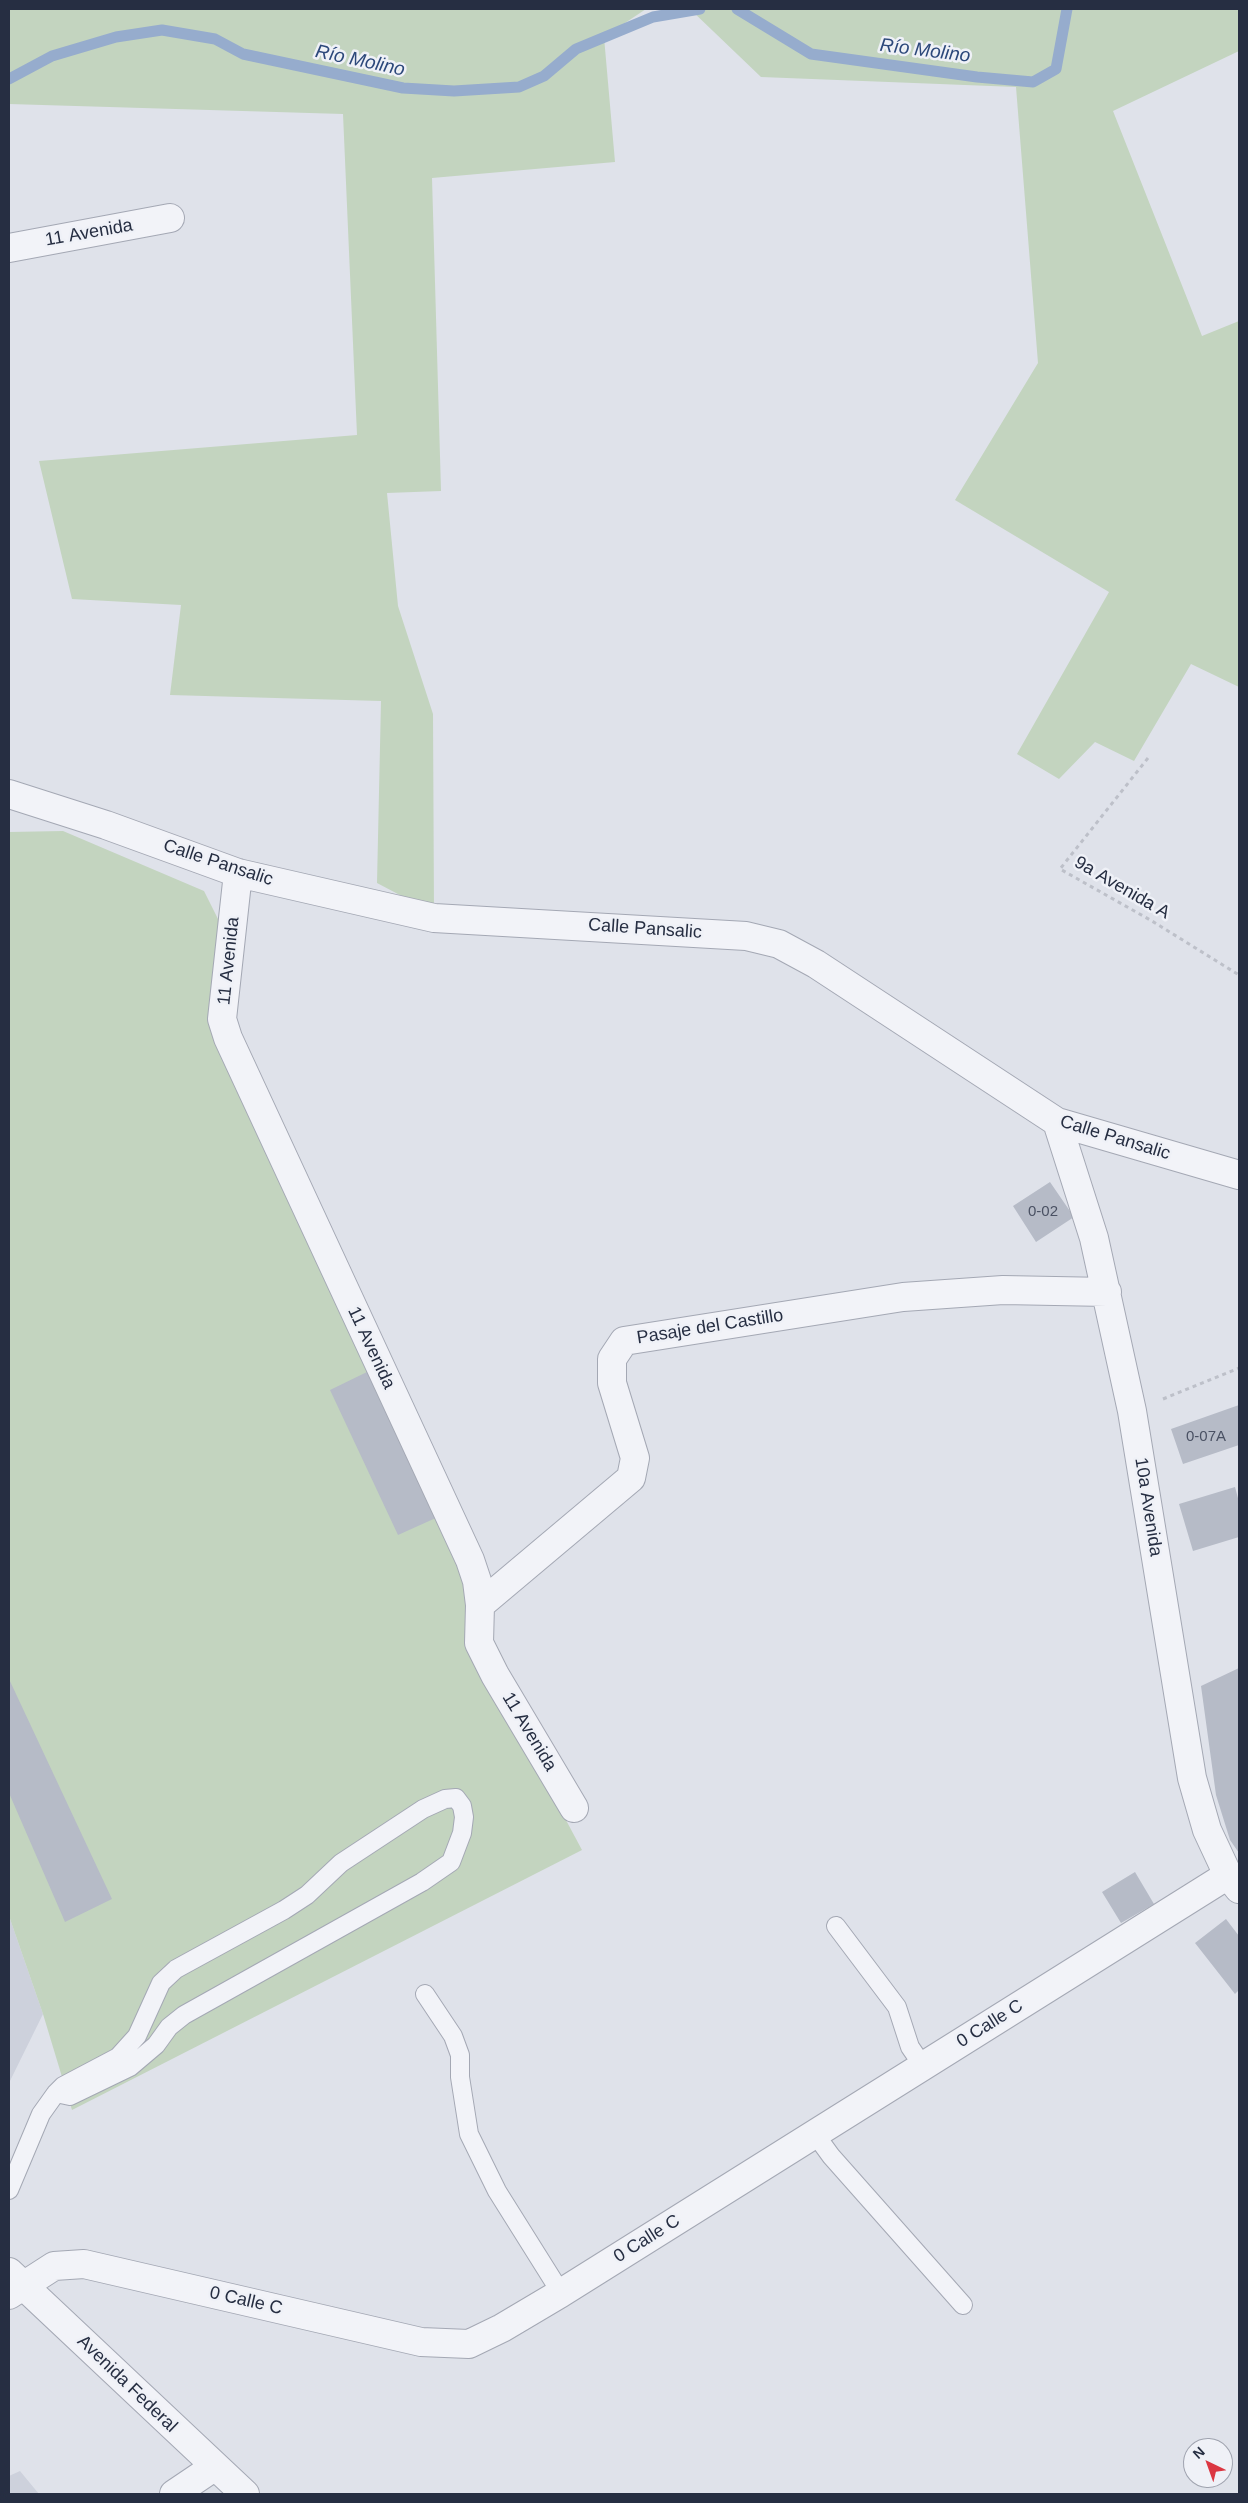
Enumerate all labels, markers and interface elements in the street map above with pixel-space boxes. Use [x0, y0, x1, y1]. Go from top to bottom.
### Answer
water label: Río Molino [879, 34, 971, 68]
water label: Río Molino [313, 40, 407, 82]
street label: 11 Avenida [44, 215, 134, 251]
street label: Calle Pansalic [160, 835, 276, 891]
street label: 9a Avenida A [1070, 852, 1174, 924]
street label: Calle Pansalic [587, 914, 703, 944]
street label: 11 Avenida [214, 916, 244, 1006]
street label: Calle Pansalic [1057, 1111, 1173, 1165]
house number: 0-02 [1028, 1203, 1058, 1221]
street label: 11 Avenida [343, 1303, 399, 1393]
street label: Pasaje del Castillo [635, 1305, 785, 1349]
house number: 0-07A [1186, 1428, 1226, 1446]
street label: 10a Avenida [1130, 1456, 1166, 1558]
street label: 11 Avenida [497, 1689, 561, 1775]
street label: 0 Calle C [953, 1995, 1027, 2053]
street label: 0 Calle C [610, 2210, 684, 2268]
street label: 0 Calle C [208, 2282, 284, 2320]
street label: Avenida Federal [72, 2331, 182, 2437]
north arrow [1183, 2438, 1233, 2488]
text: N [1190, 2443, 1208, 2462]

